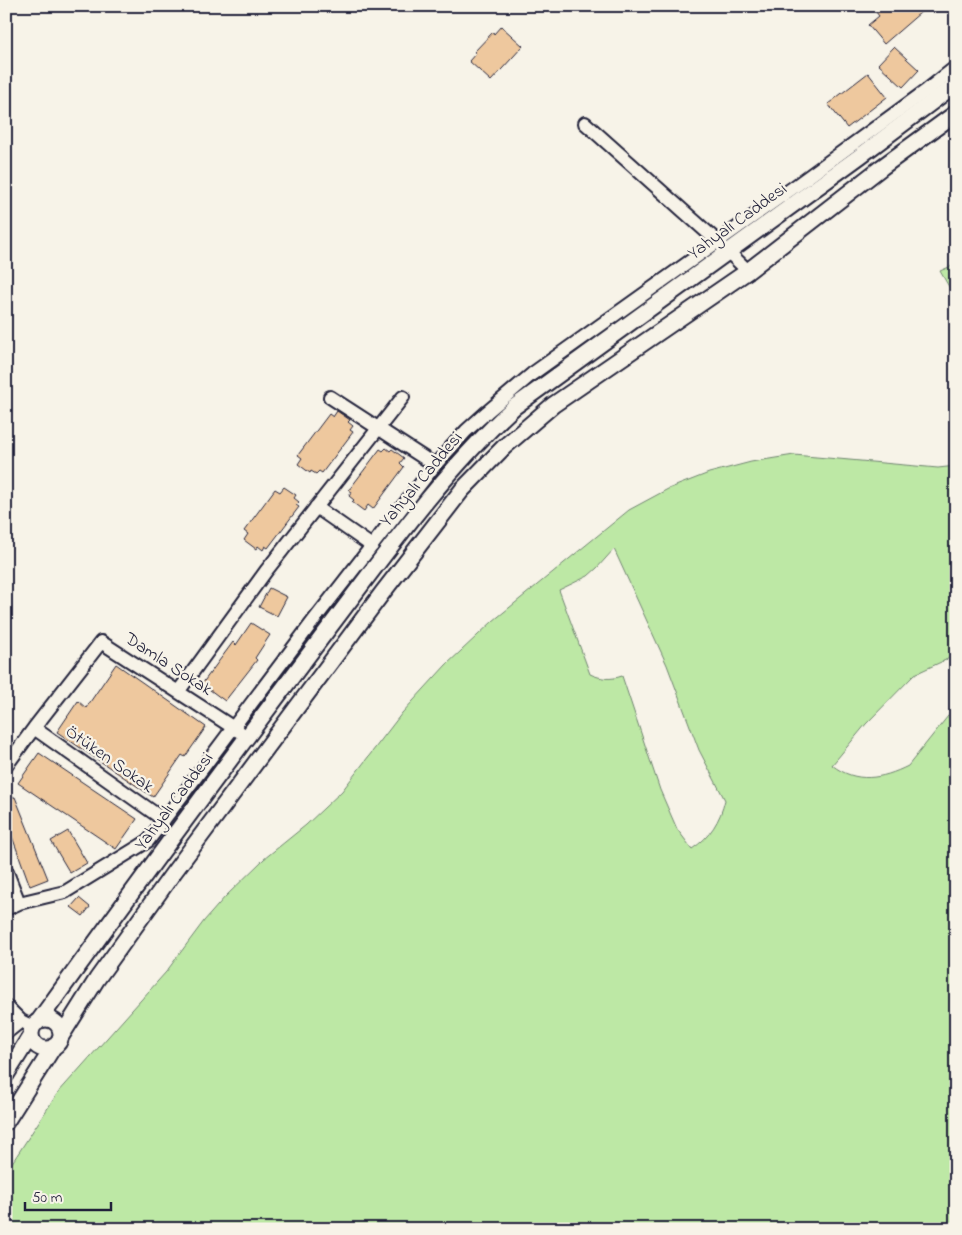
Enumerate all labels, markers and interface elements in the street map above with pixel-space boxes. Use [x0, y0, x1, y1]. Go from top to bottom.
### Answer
street label: Yahyalı Caddesi [683, 177, 793, 267]
street label: Yahyalı Caddesi [374, 427, 470, 533]
street label: Damla Sokak [118, 626, 217, 703]
street label: Ötüken Sokak [59, 720, 159, 800]
street label: Yahyalı Caddesi [129, 747, 221, 857]
scale bar [25, 1180, 111, 1212]
text: 50 m [32, 1187, 63, 1209]

